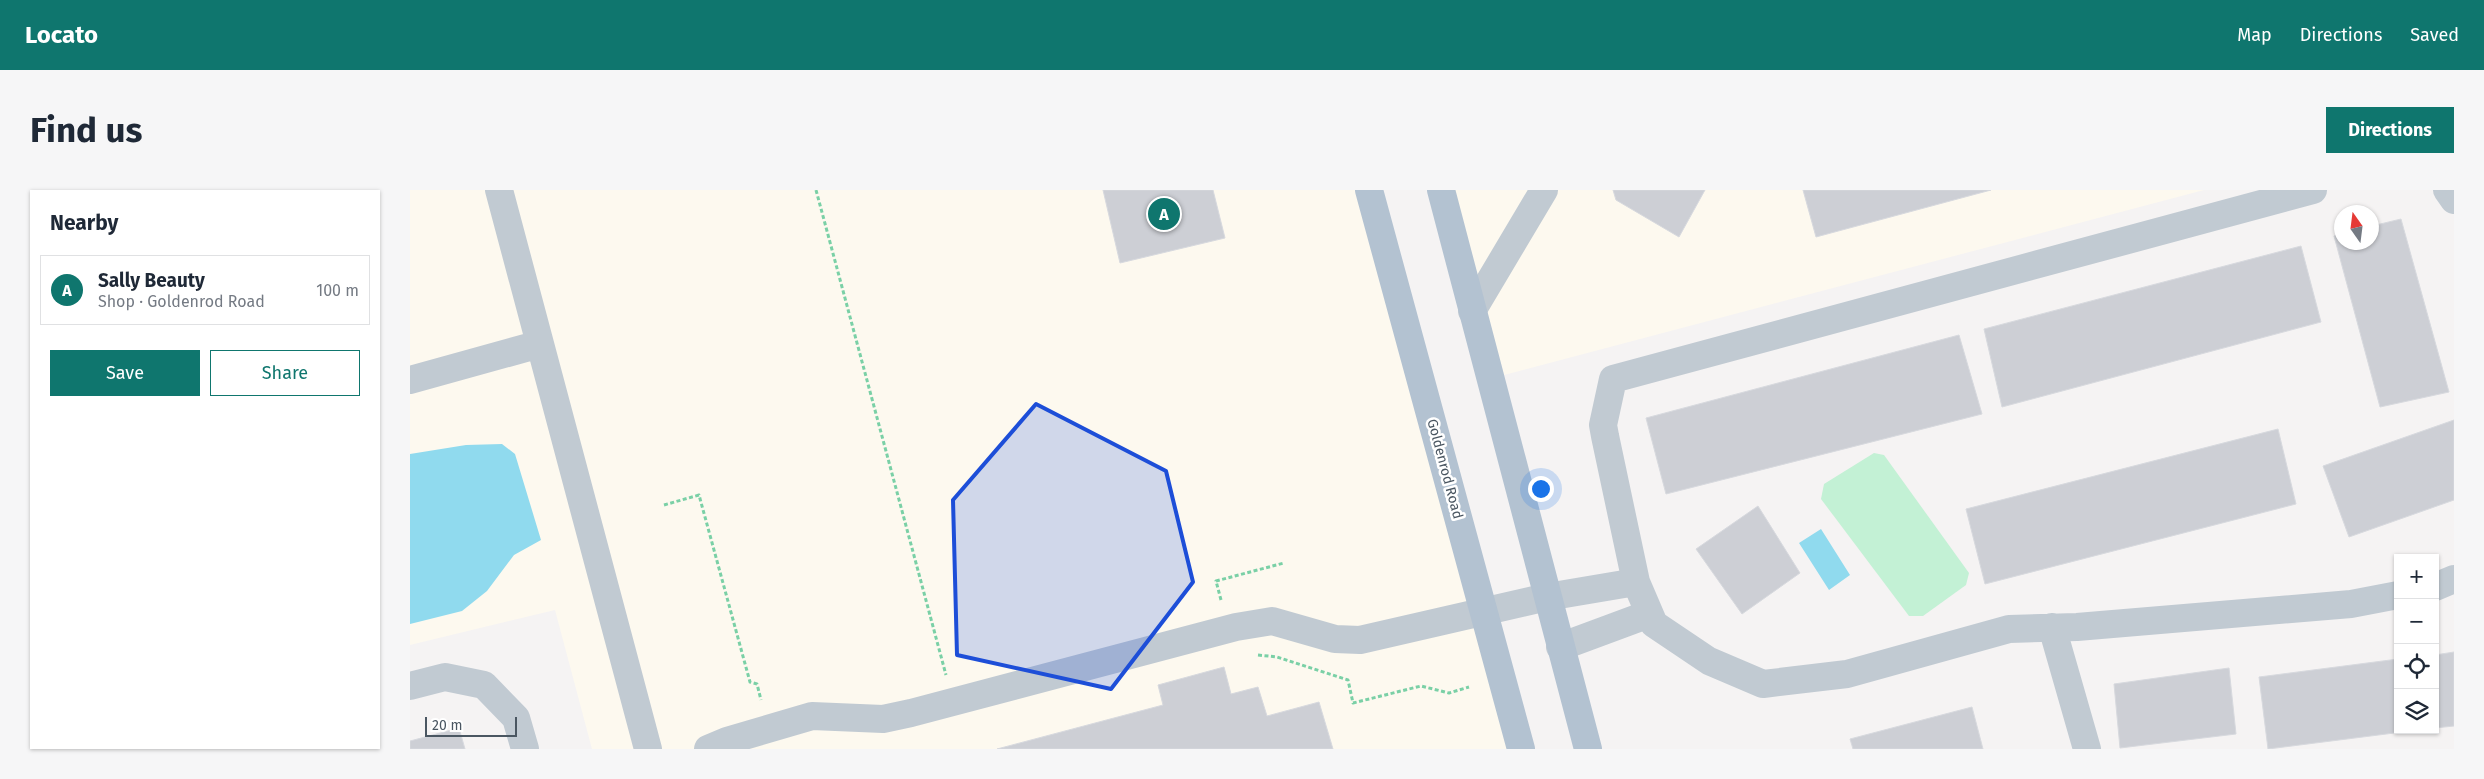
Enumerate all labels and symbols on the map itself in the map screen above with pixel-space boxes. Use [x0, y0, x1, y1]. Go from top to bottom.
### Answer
pin: A [1148, 195, 1180, 233]
north arrow [2334, 205, 2379, 250]
street label: Goldenrod Road [1423, 417, 1467, 521]
your location [1528, 476, 1554, 502]
scale bar [425, 714, 518, 737]

